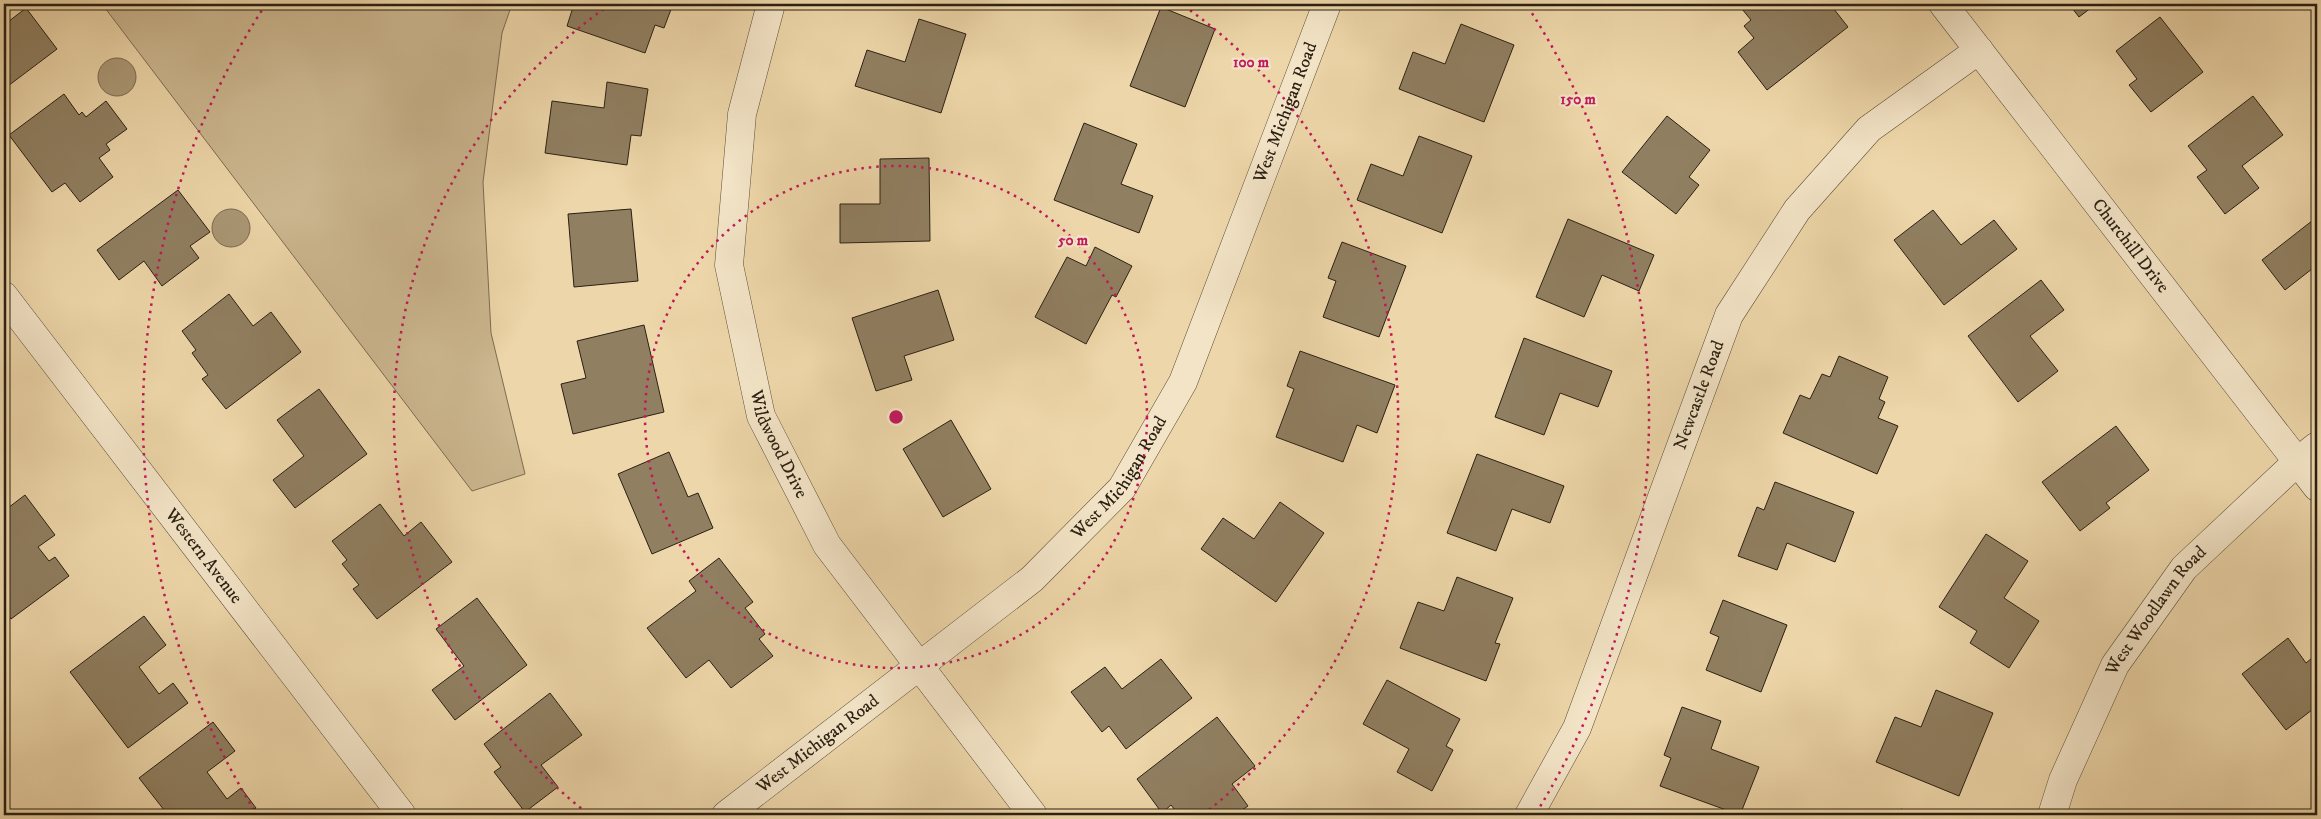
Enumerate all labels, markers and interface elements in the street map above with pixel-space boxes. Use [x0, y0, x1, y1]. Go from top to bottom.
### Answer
street label: West Michigan Road [1249, 39, 1322, 187]
text: 100 m [1233, 53, 1270, 72]
text: 150 m [1560, 90, 1596, 109]
street label: Churchill Drive [2087, 194, 2174, 297]
text: 50 m [1057, 231, 1089, 250]
street label: Newcastle Road [1669, 338, 1730, 453]
street label: Wildwood Drive [745, 387, 812, 502]
centre of rings [887, 408, 905, 426]
street label: West Michigan Road [1066, 412, 1172, 545]
street label: Western Avenue [159, 503, 247, 608]
street label: West Woodlawn Road [2101, 541, 2211, 679]
street label: West Michigan Road [751, 690, 883, 799]

